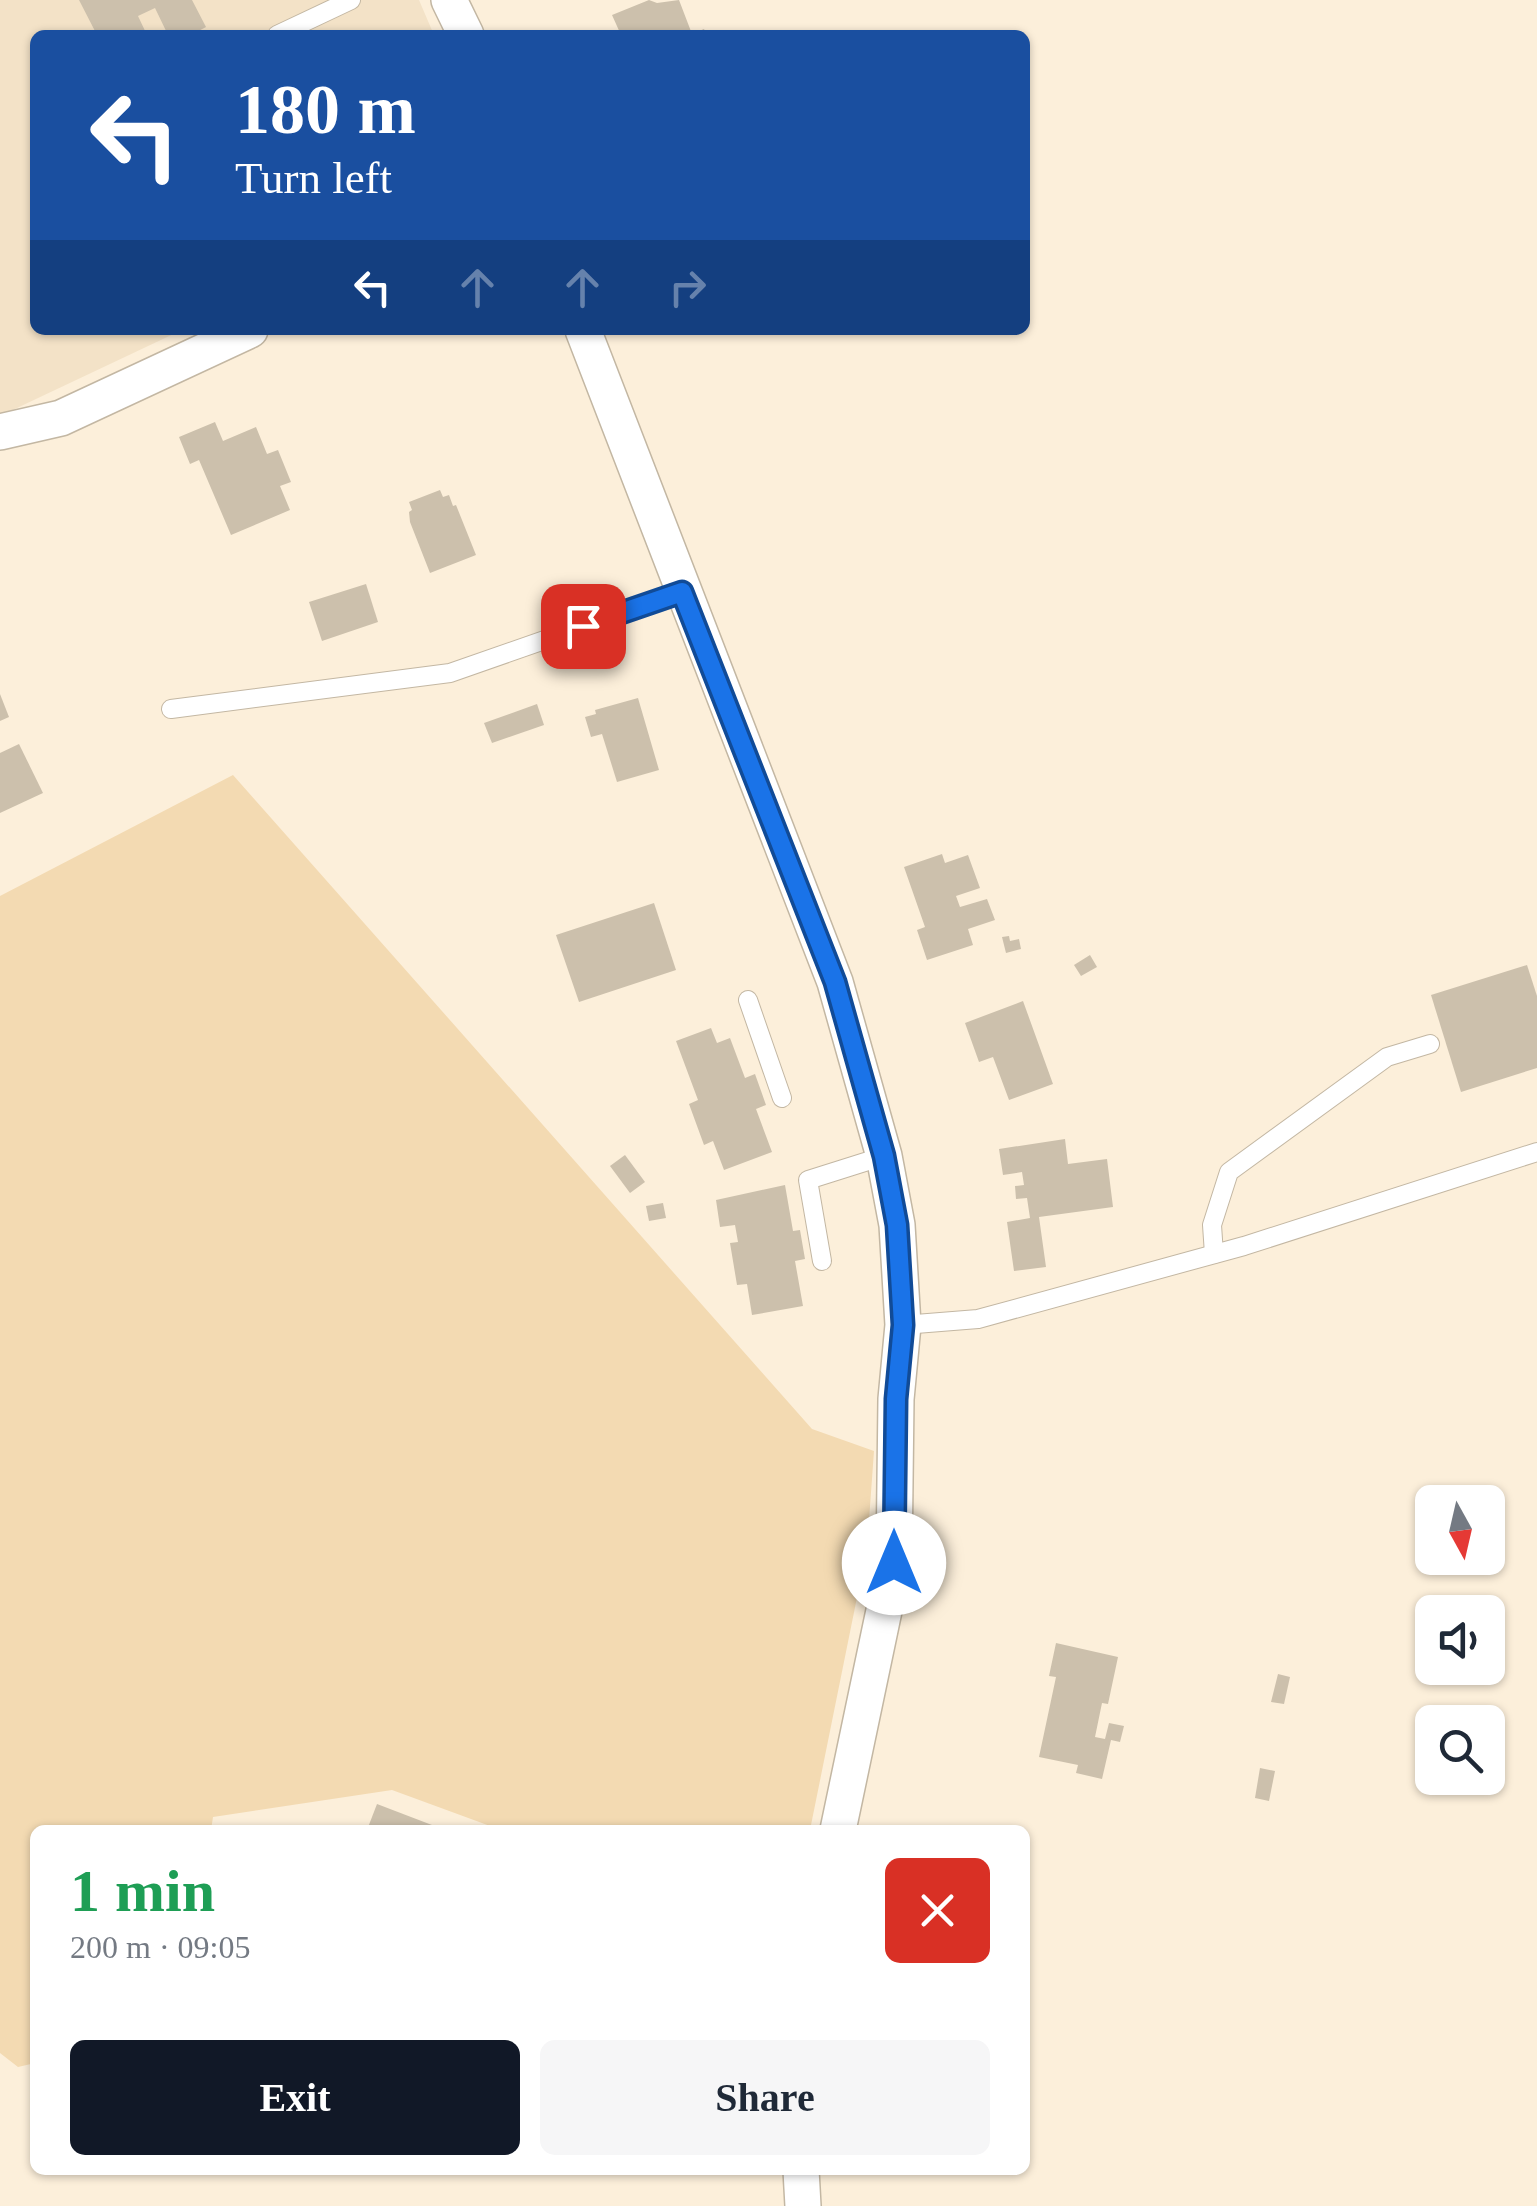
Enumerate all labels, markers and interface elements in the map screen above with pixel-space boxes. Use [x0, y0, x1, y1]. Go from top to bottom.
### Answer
icon: left [70, 70, 200, 200]
text: 180 m [235, 71, 416, 148]
text: Turn left [235, 153, 392, 203]
icon: left [345, 260, 400, 315]
icon: ahead [450, 260, 505, 315]
icon: ahead [555, 260, 610, 315]
icon: right [660, 260, 715, 315]
pin [541, 584, 626, 669]
icon: arrive [556, 599, 611, 654]
north arrow [1415, 1485, 1505, 1575]
map controls [1415, 1485, 1505, 1795]
position arrow [842, 1511, 946, 1615]
button: sound [1415, 1595, 1505, 1685]
button: search [1415, 1705, 1505, 1795]
text: 1 min [70, 1858, 215, 1924]
button: close [885, 1858, 990, 1963]
text: 200 m · 09:05 [70, 1929, 250, 1965]
button: Exit [70, 2040, 520, 2155]
button: Share [540, 2040, 990, 2155]

